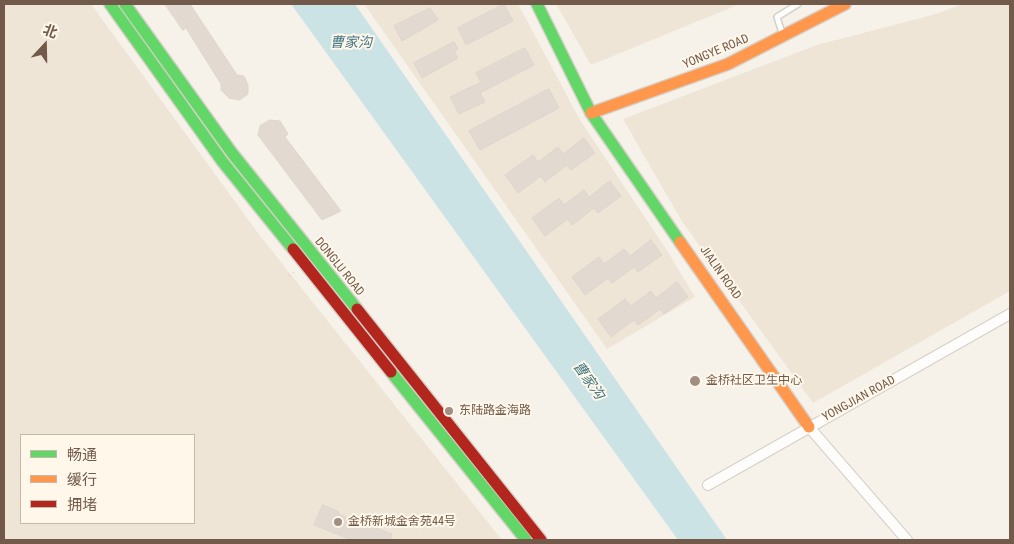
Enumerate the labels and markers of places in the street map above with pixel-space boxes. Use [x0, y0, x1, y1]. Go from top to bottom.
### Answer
marker: 金桥社区卫生中心 [688, 374, 702, 388]
place label: 金桥社区卫生中心 [706, 374, 802, 388]
place label: 东陆路金海路 [459, 404, 531, 418]
marker: 东陆路金海路 [443, 405, 455, 417]
place label: 金桥新城金舍苑44号 [348, 515, 456, 529]
marker: 金桥新城金舍苑44号 [332, 516, 344, 528]

